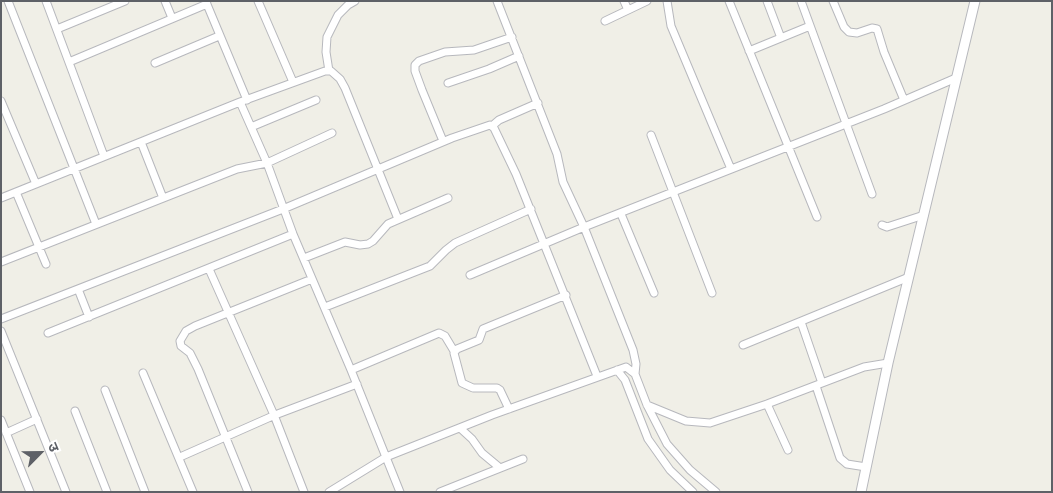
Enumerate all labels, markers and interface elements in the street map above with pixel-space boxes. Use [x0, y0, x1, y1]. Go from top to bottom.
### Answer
north arrow [15, 428, 65, 478]
text: उ [44, 440, 64, 454]

